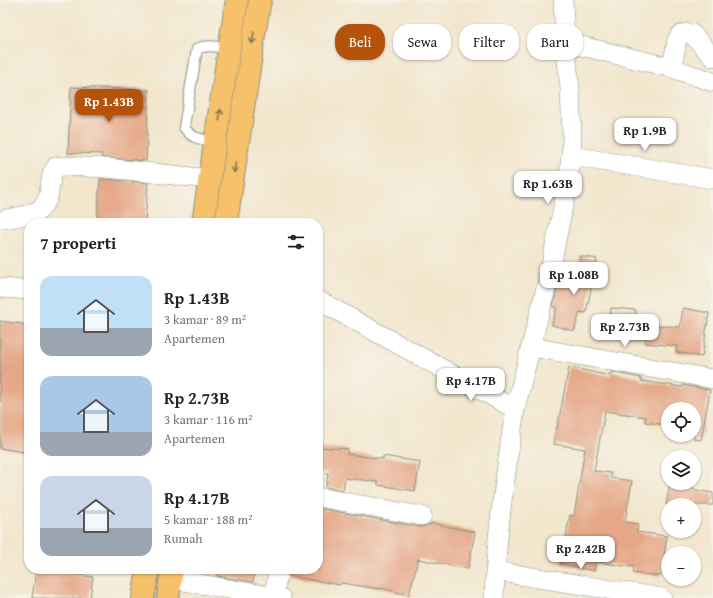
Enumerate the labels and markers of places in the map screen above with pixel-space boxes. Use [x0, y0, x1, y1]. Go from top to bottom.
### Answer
pin: Rp 1.43B [68, 89, 150, 123]
pin: Rp 1.9B [608, 118, 682, 152]
pin: Rp 1.63B [507, 171, 589, 205]
pin: Rp 1.08B [533, 262, 615, 296]
pin: Rp 2.73B [584, 314, 666, 348]
pin: Rp 4.17B [430, 368, 512, 402]
pin: Rp 2.42B [540, 536, 622, 570]

